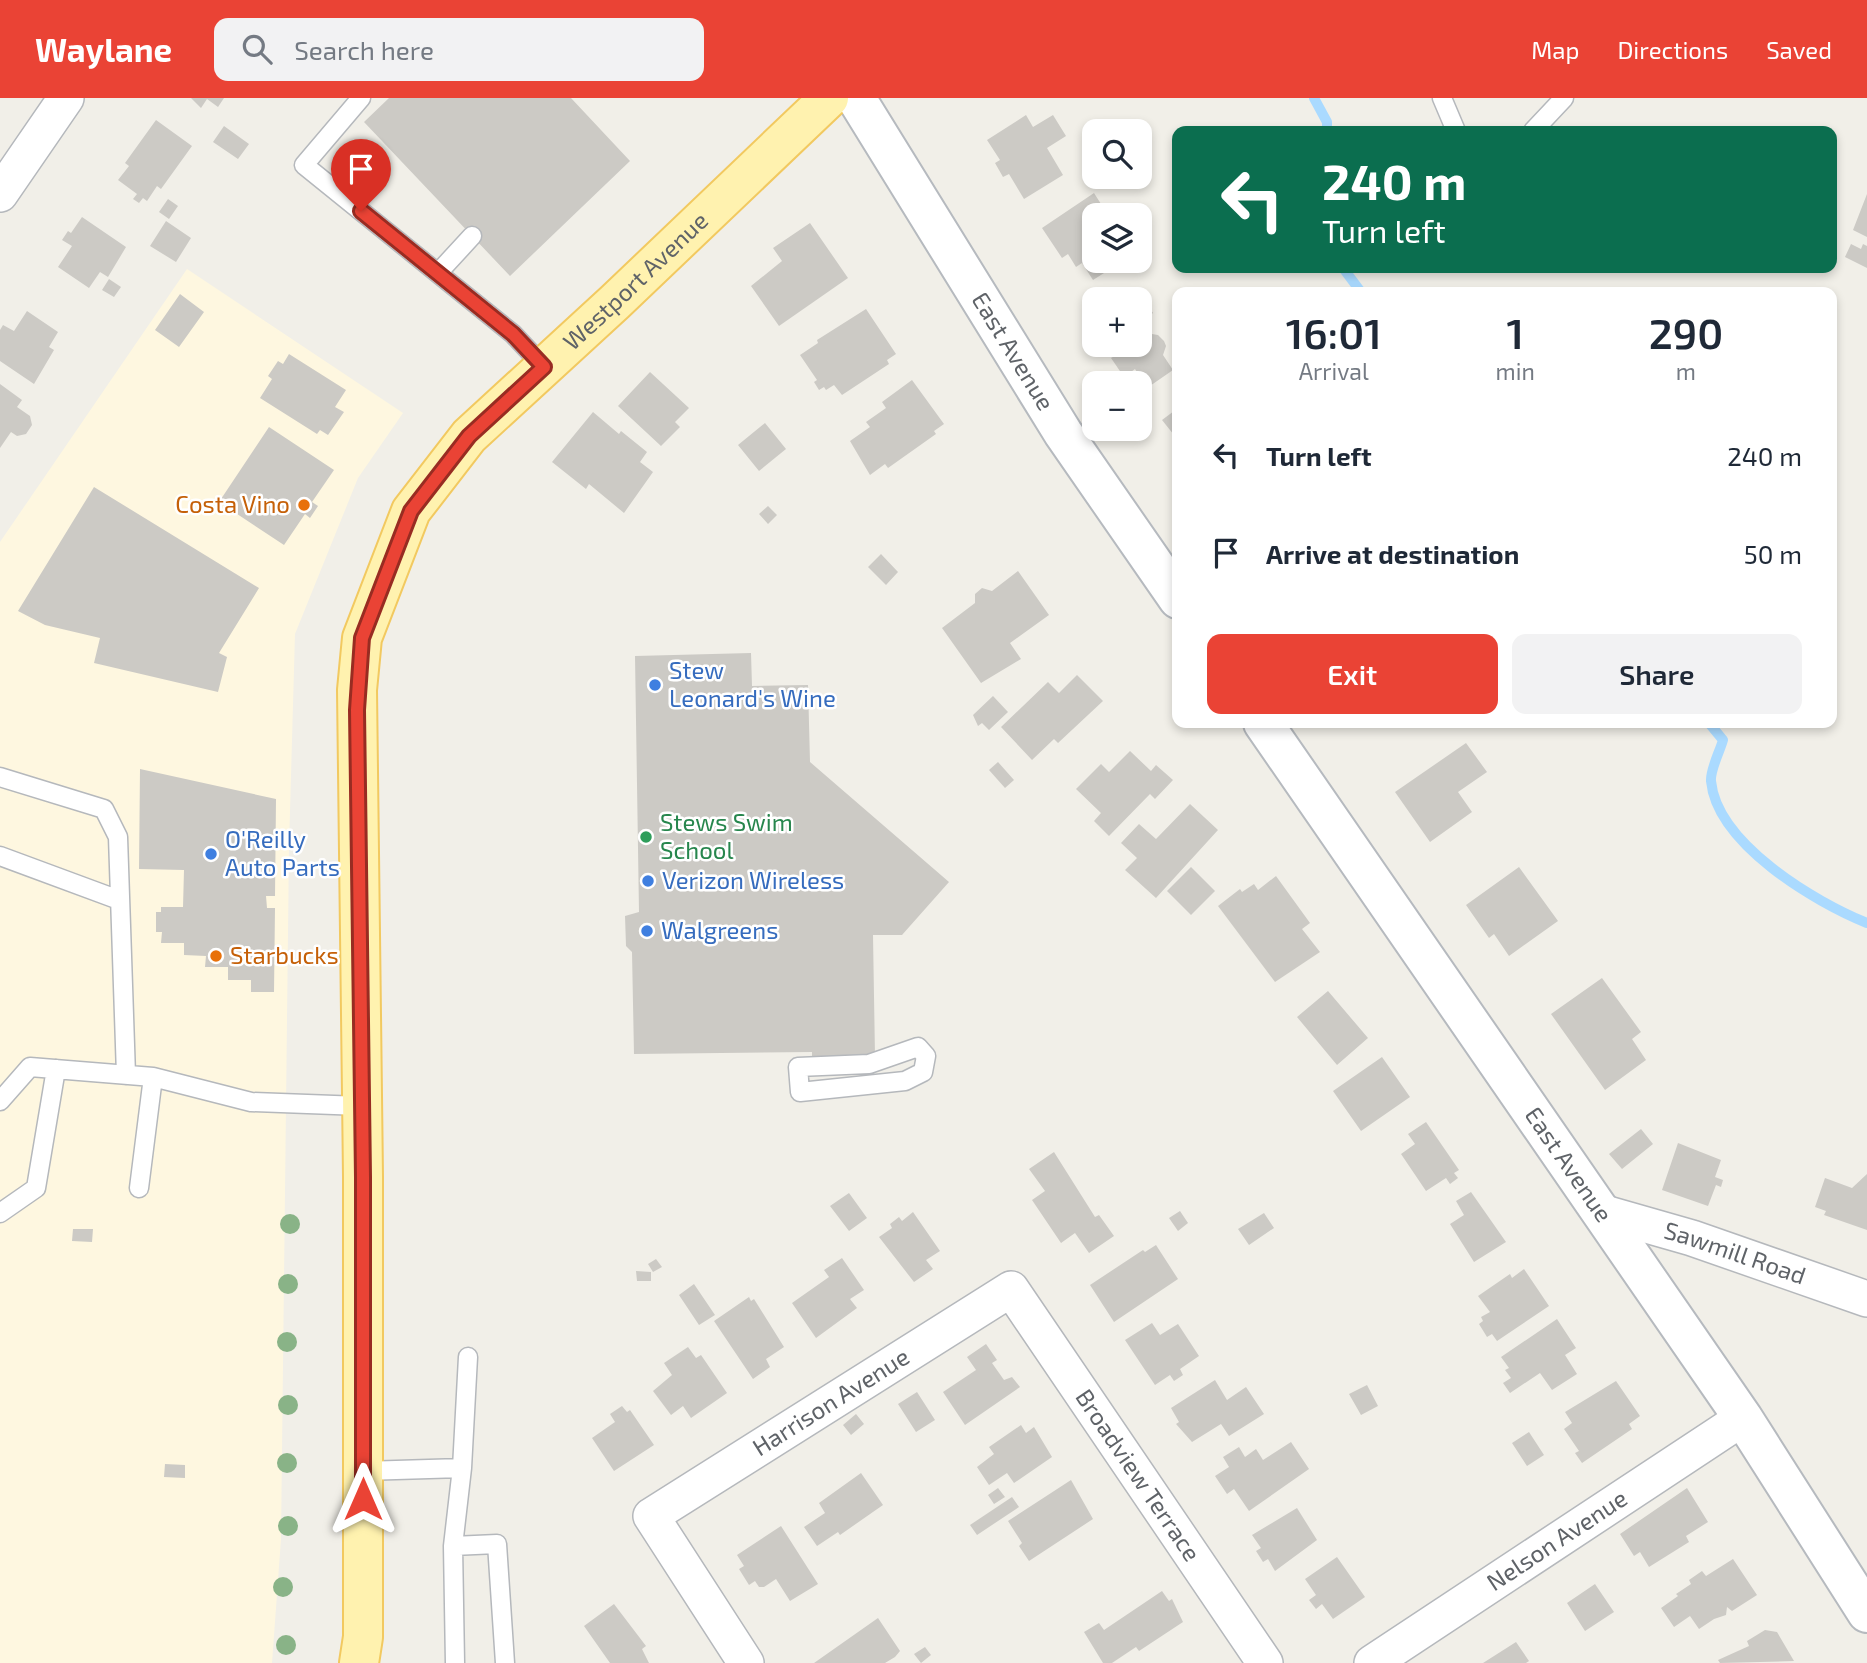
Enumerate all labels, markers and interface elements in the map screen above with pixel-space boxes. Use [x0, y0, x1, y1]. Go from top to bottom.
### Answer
search box [214, 18, 704, 81]
text: Waylane [35, 29, 172, 69]
icon: search [238, 30, 276, 68]
text: Search here [294, 34, 434, 65]
text: Map [1531, 35, 1579, 64]
text: Directions [1617, 35, 1728, 64]
text: Saved [1766, 35, 1832, 64]
map controls [1082, 119, 1152, 441]
button: search [1082, 119, 1152, 189]
pin [331, 139, 391, 211]
icon: arrive [342, 150, 380, 188]
text: 240 m [1322, 151, 1466, 210]
icon: left [1207, 154, 1298, 245]
button: layers [1082, 203, 1152, 273]
street label: Westport Avenue [556, 205, 713, 355]
text: Turn left [1322, 211, 1446, 249]
street label: East Avenue [967, 286, 1061, 415]
button: + [1082, 287, 1152, 357]
text: 16:01 [1286, 307, 1382, 357]
text: 1 [1506, 307, 1524, 357]
text: 290 [1649, 307, 1723, 357]
text: Arrival [1299, 357, 1369, 385]
text: min [1496, 357, 1535, 385]
text: m [1676, 357, 1696, 385]
button: − [1082, 371, 1152, 441]
icon: left [1207, 436, 1245, 474]
text: Turn left [1266, 440, 1372, 471]
text: 240 m [1727, 440, 1802, 471]
place label: Costa Vino [175, 489, 290, 518]
marker: Costa Vino [296, 497, 312, 513]
icon: arrive [1207, 534, 1245, 572]
text: Arrive at destination [1266, 538, 1519, 569]
text: 50 m [1744, 538, 1802, 569]
button: Exit [1207, 634, 1498, 714]
button: Share [1512, 634, 1802, 714]
place label: Stew Leonard's Wine [669, 655, 836, 712]
marker: Stew Leonard's Wine [647, 677, 663, 693]
place label: Stews Swim School [660, 807, 793, 864]
place label: O'Reilly Auto Parts [225, 824, 340, 881]
marker: Stews Swim School [638, 829, 654, 845]
marker: O'Reilly Auto Parts [203, 846, 219, 862]
place label: Verizon Wireless [662, 865, 844, 894]
marker: Verizon Wireless [640, 873, 656, 889]
place label: Walgreens [661, 915, 778, 944]
marker: Walgreens [639, 923, 655, 939]
place label: Starbucks [230, 940, 339, 969]
marker: Starbucks [208, 948, 224, 964]
street label: East Avenue [1520, 1101, 1619, 1227]
street label: Sawmill Road [1661, 1215, 1810, 1290]
street label: Harrison Avenue [747, 1341, 914, 1461]
street label: Broadview Terrace [1070, 1383, 1207, 1566]
position arrow [326, 1462, 400, 1536]
street label: Nelson Avenue [1481, 1483, 1632, 1596]

